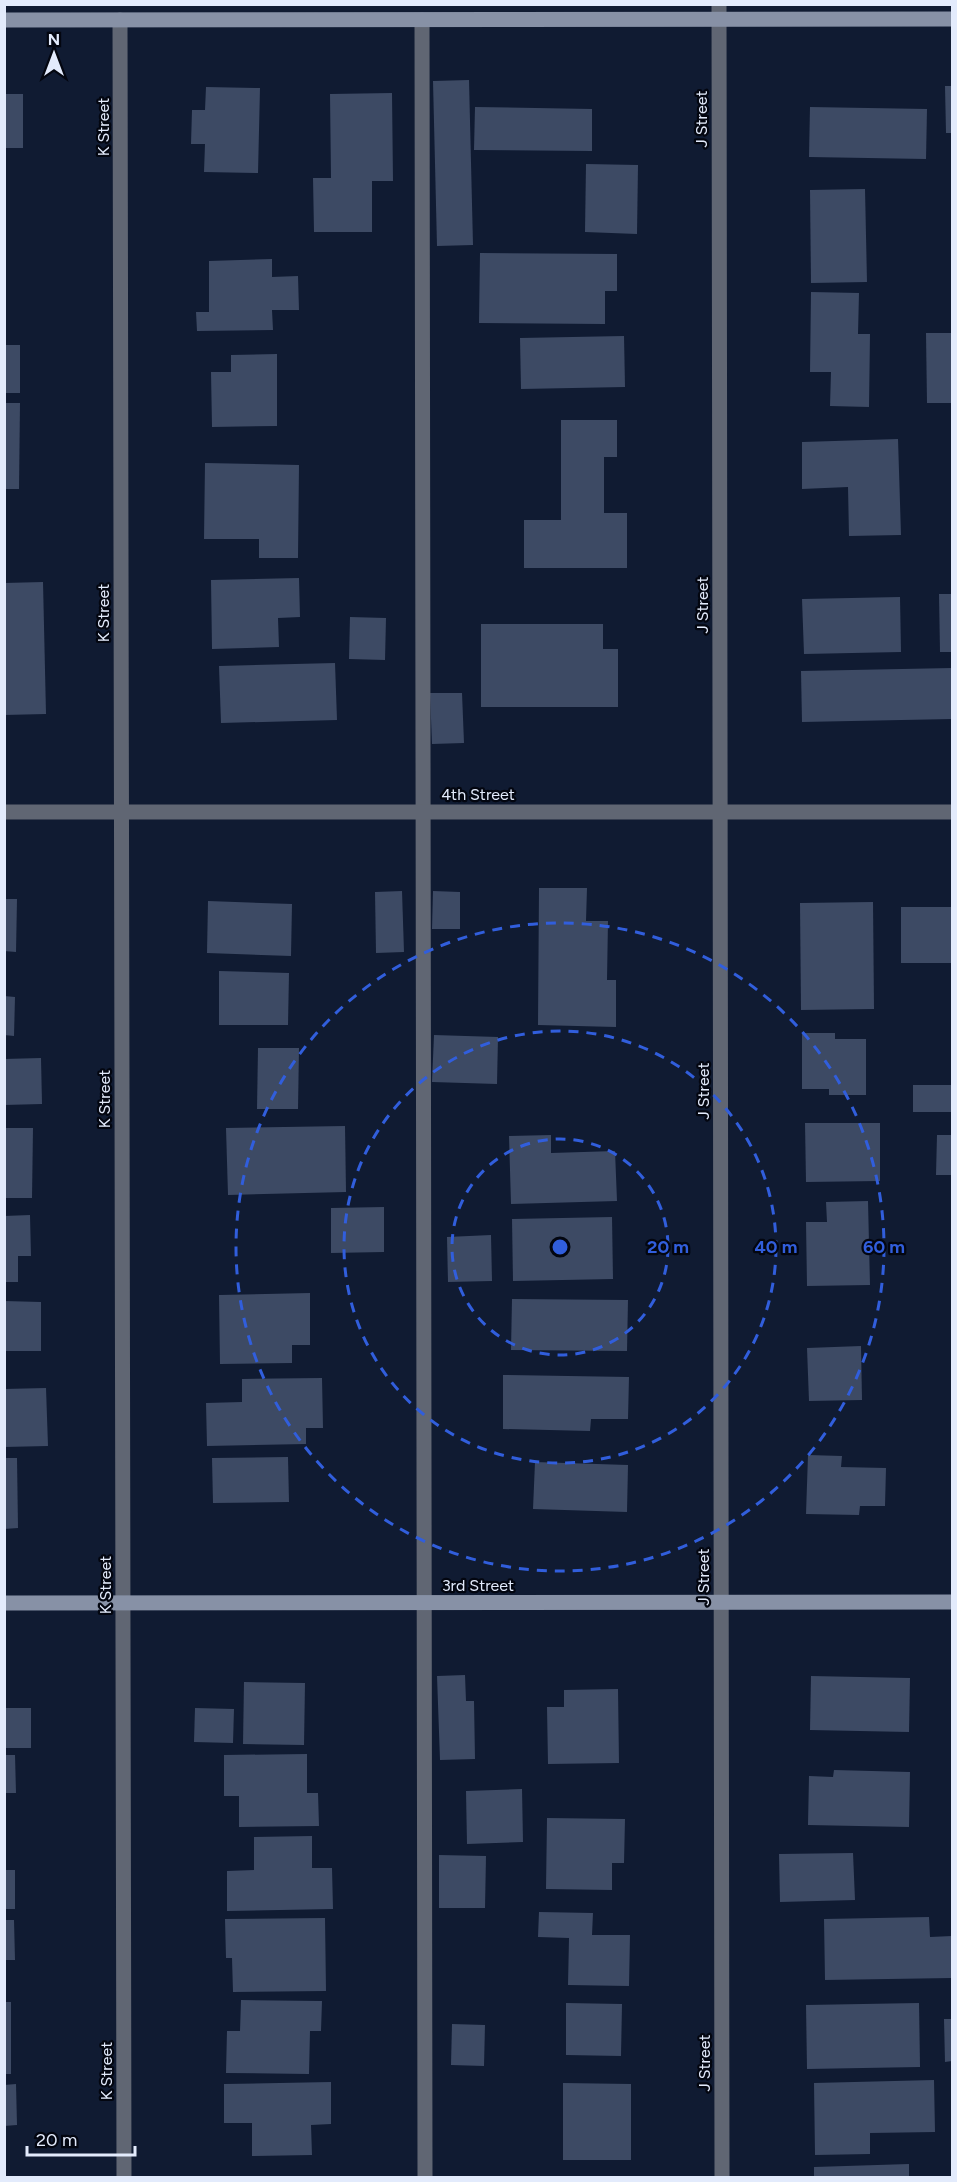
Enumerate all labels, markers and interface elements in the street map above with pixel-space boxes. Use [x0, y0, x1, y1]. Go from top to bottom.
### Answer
north arrow [24, 24, 84, 84]
text: N [48, 30, 60, 49]
street label: J Street [692, 91, 711, 148]
street label: K Street [94, 98, 113, 156]
street label: J Street [693, 577, 712, 634]
street label: K Street [94, 584, 113, 642]
street label: 4th Street [441, 785, 515, 804]
street label: J Street [694, 1063, 713, 1120]
street label: K Street [95, 1070, 114, 1128]
text: 20 m [647, 1236, 689, 1258]
text: 40 m [754, 1236, 798, 1258]
text: 60 m [863, 1236, 905, 1258]
centre of rings [550, 1237, 570, 1257]
street label: J Street [694, 1549, 713, 1606]
street label: K Street [96, 1556, 115, 1614]
street label: 3rd Street [442, 1576, 514, 1595]
street label: J Street [695, 2035, 714, 2092]
street label: K Street [97, 2042, 116, 2100]
scale bar [27, 2119, 135, 2157]
text: 20 m [36, 2129, 77, 2151]

